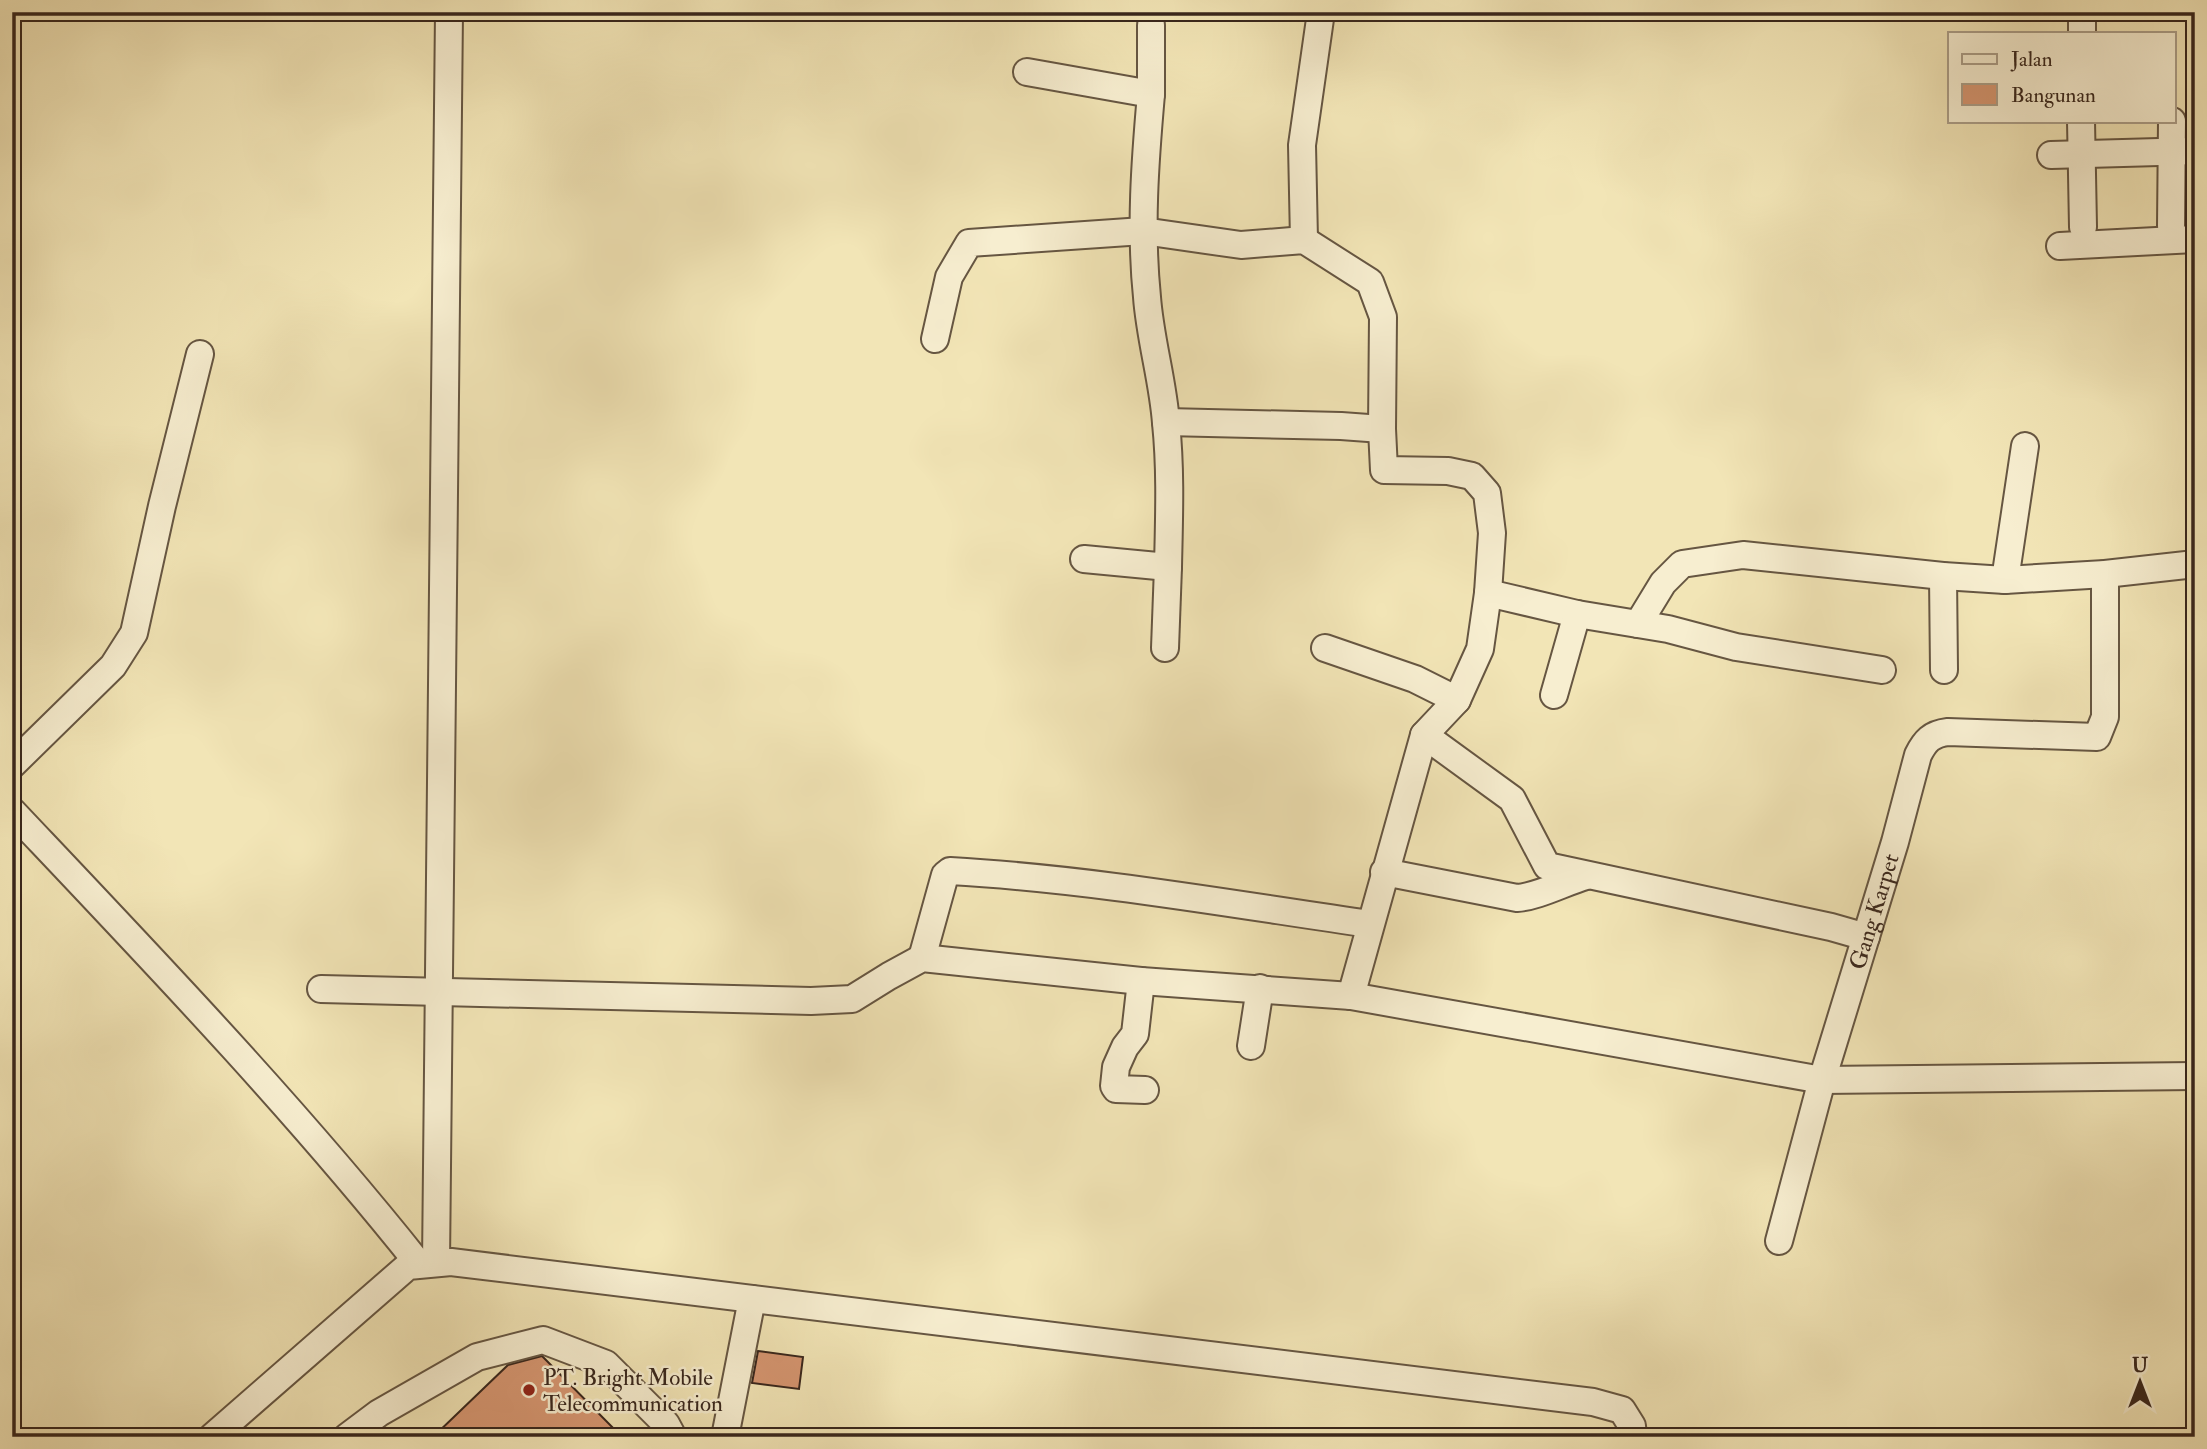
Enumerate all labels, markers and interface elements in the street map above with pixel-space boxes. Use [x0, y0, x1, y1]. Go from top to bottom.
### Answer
legend [1948, 32, 2176, 122]
text: Jalan [2010, 46, 2053, 73]
text: Bangunan [2011, 82, 2096, 109]
street label: Gang Karpet [1843, 850, 1906, 973]
north arrow [2106, 1348, 2176, 1418]
text: U [2132, 1354, 2148, 1378]
place label: PT. Bright Mobile Telecommunication [543, 1363, 723, 1418]
marker: PT. Bright Mobile Telecommunication [521, 1382, 537, 1398]

